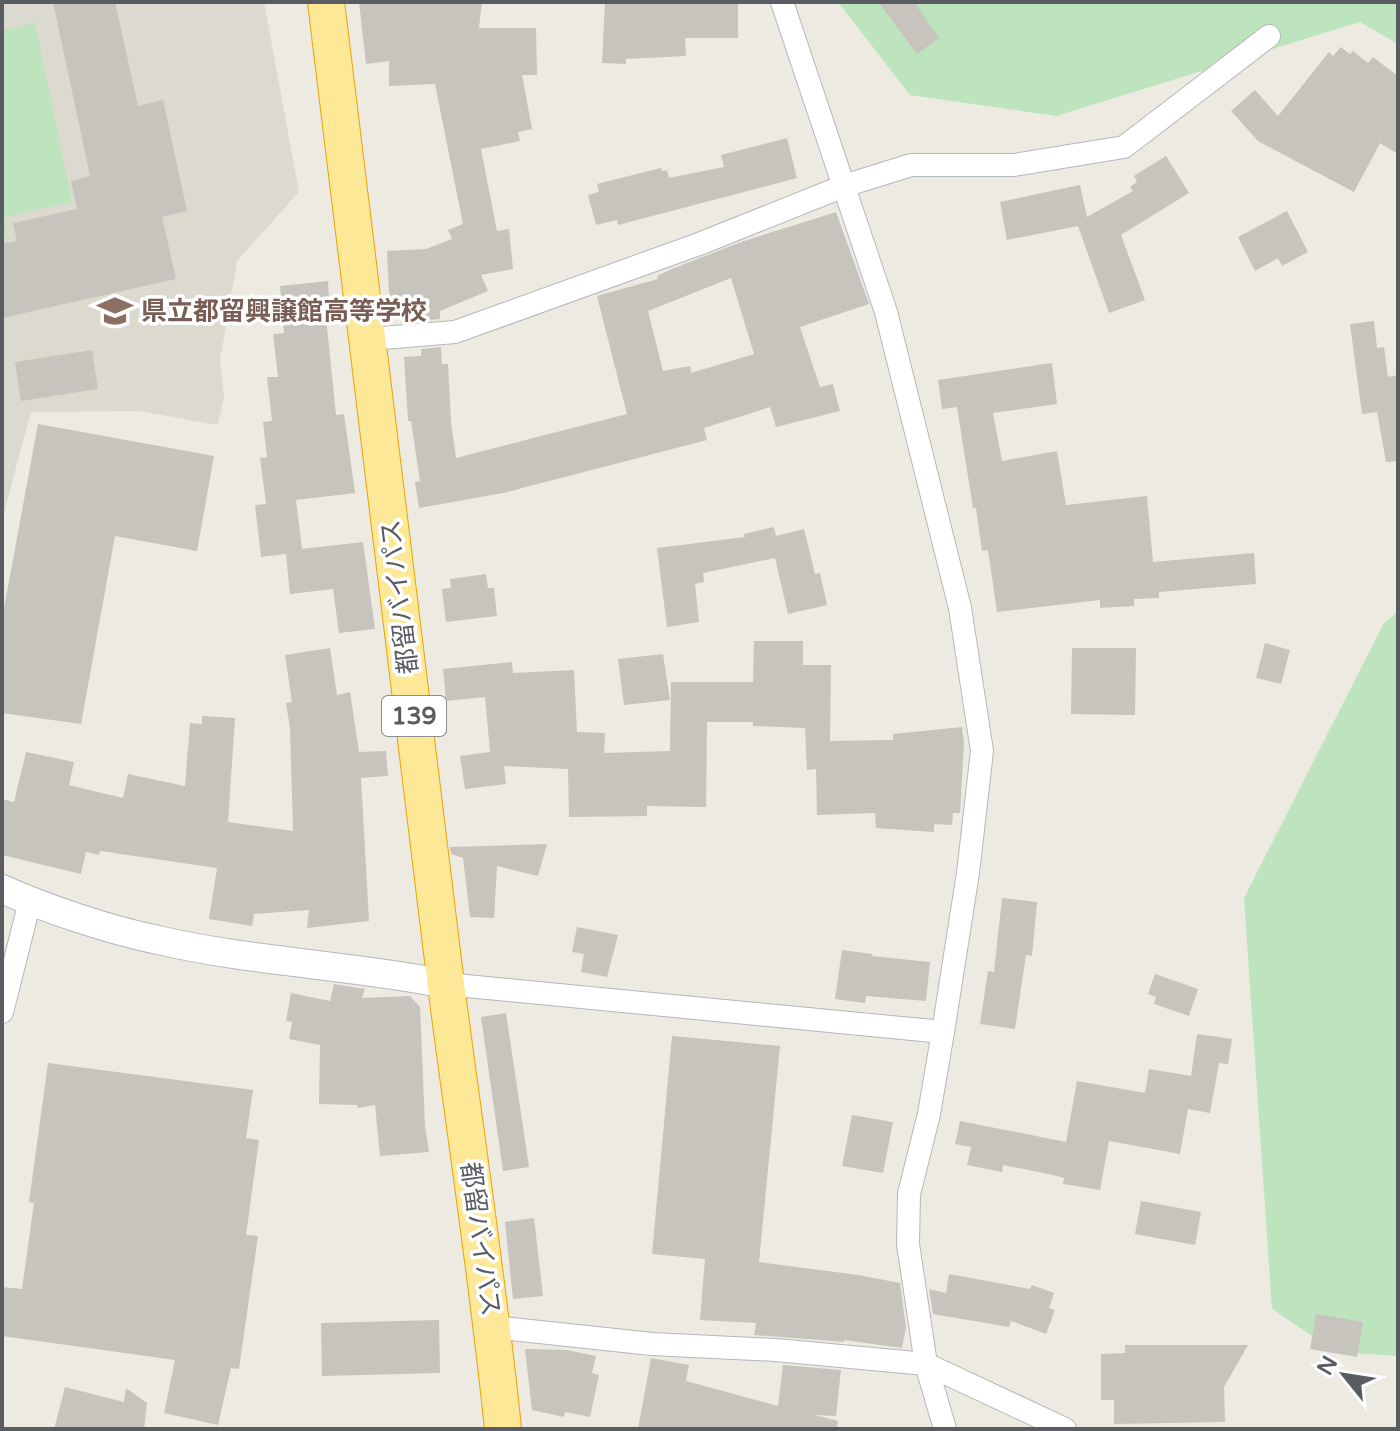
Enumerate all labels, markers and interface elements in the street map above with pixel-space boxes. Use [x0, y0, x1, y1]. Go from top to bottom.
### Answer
school or university icon: 県立都留興譲館高等学校 [96, 292, 134, 330]
place label: 県立都留興譲館高等学校 [141, 296, 427, 327]
street label: 都留バイパス [375, 518, 424, 676]
road number: 139 [382, 696, 446, 736]
street label: 都留バイパス [454, 1160, 507, 1318]
north arrow [1304, 1335, 1384, 1415]
text: N [1312, 1351, 1343, 1380]

